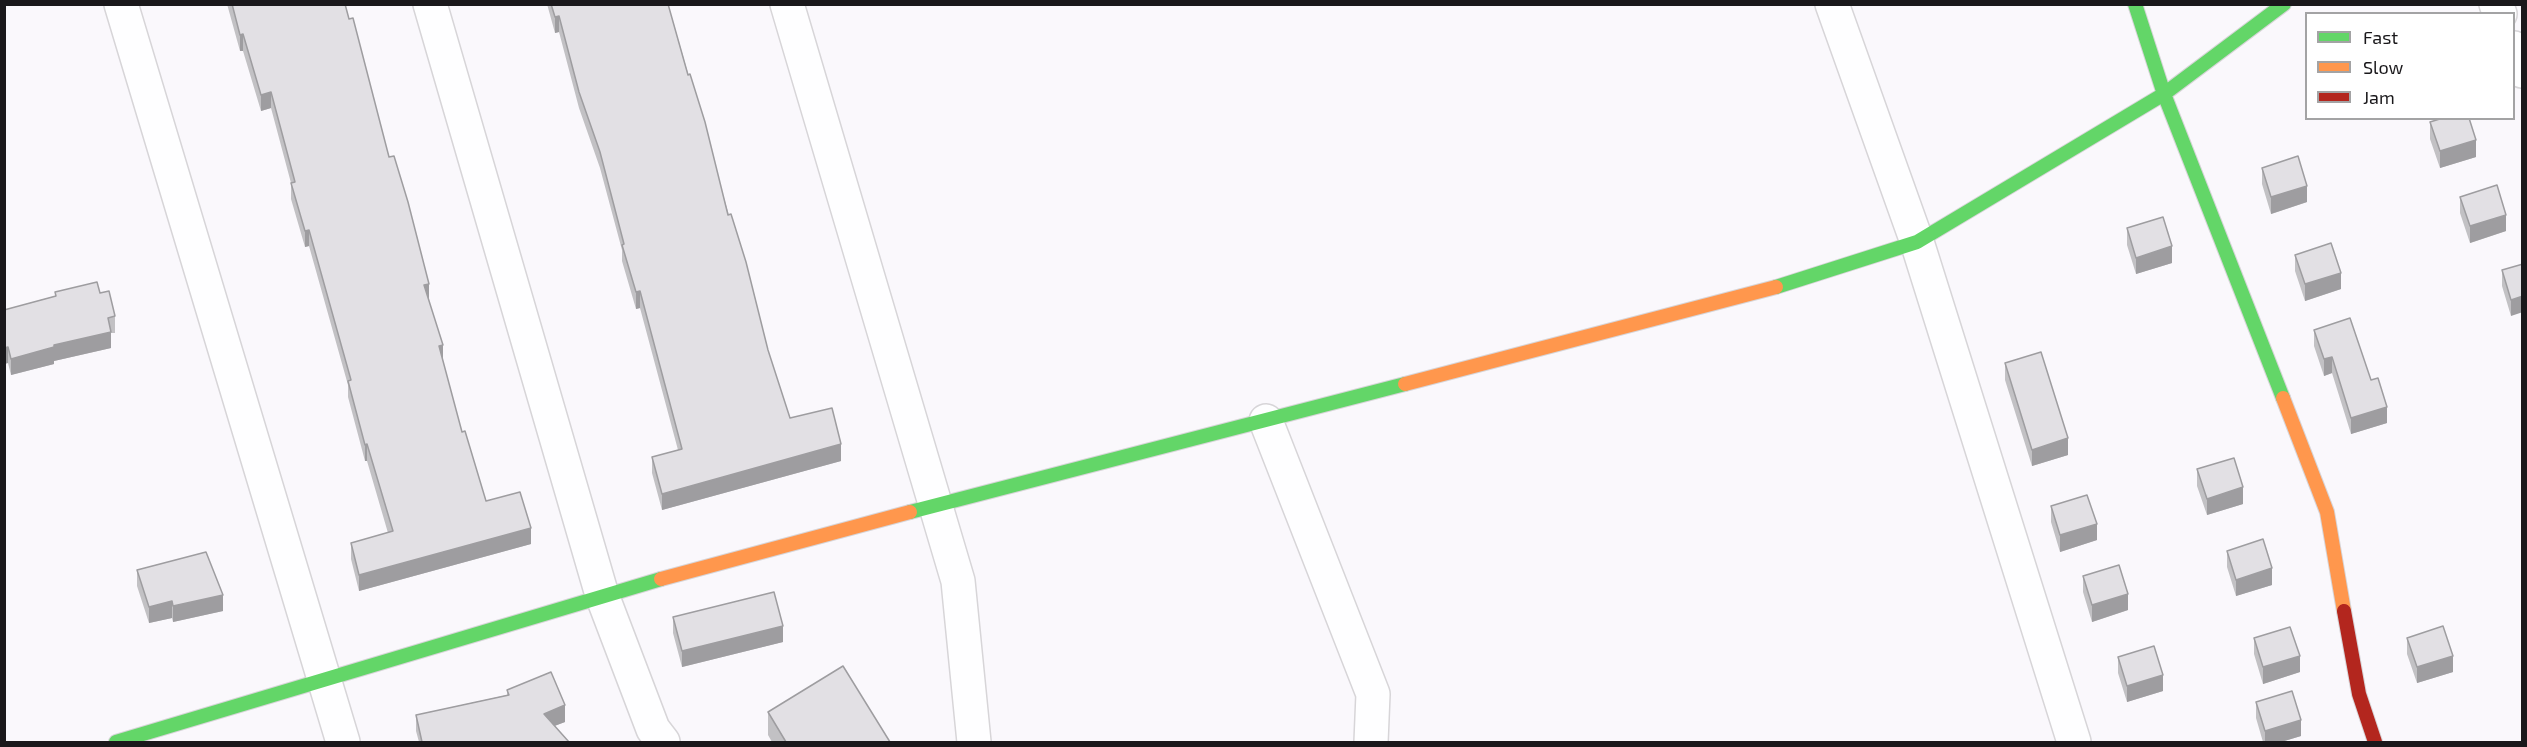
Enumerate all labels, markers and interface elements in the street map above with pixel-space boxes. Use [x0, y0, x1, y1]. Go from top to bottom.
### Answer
legend [2305, 12, 2515, 120]
text: Fast [2363, 26, 2398, 48]
text: Slow [2363, 56, 2403, 78]
text: Jam [2363, 86, 2395, 108]

